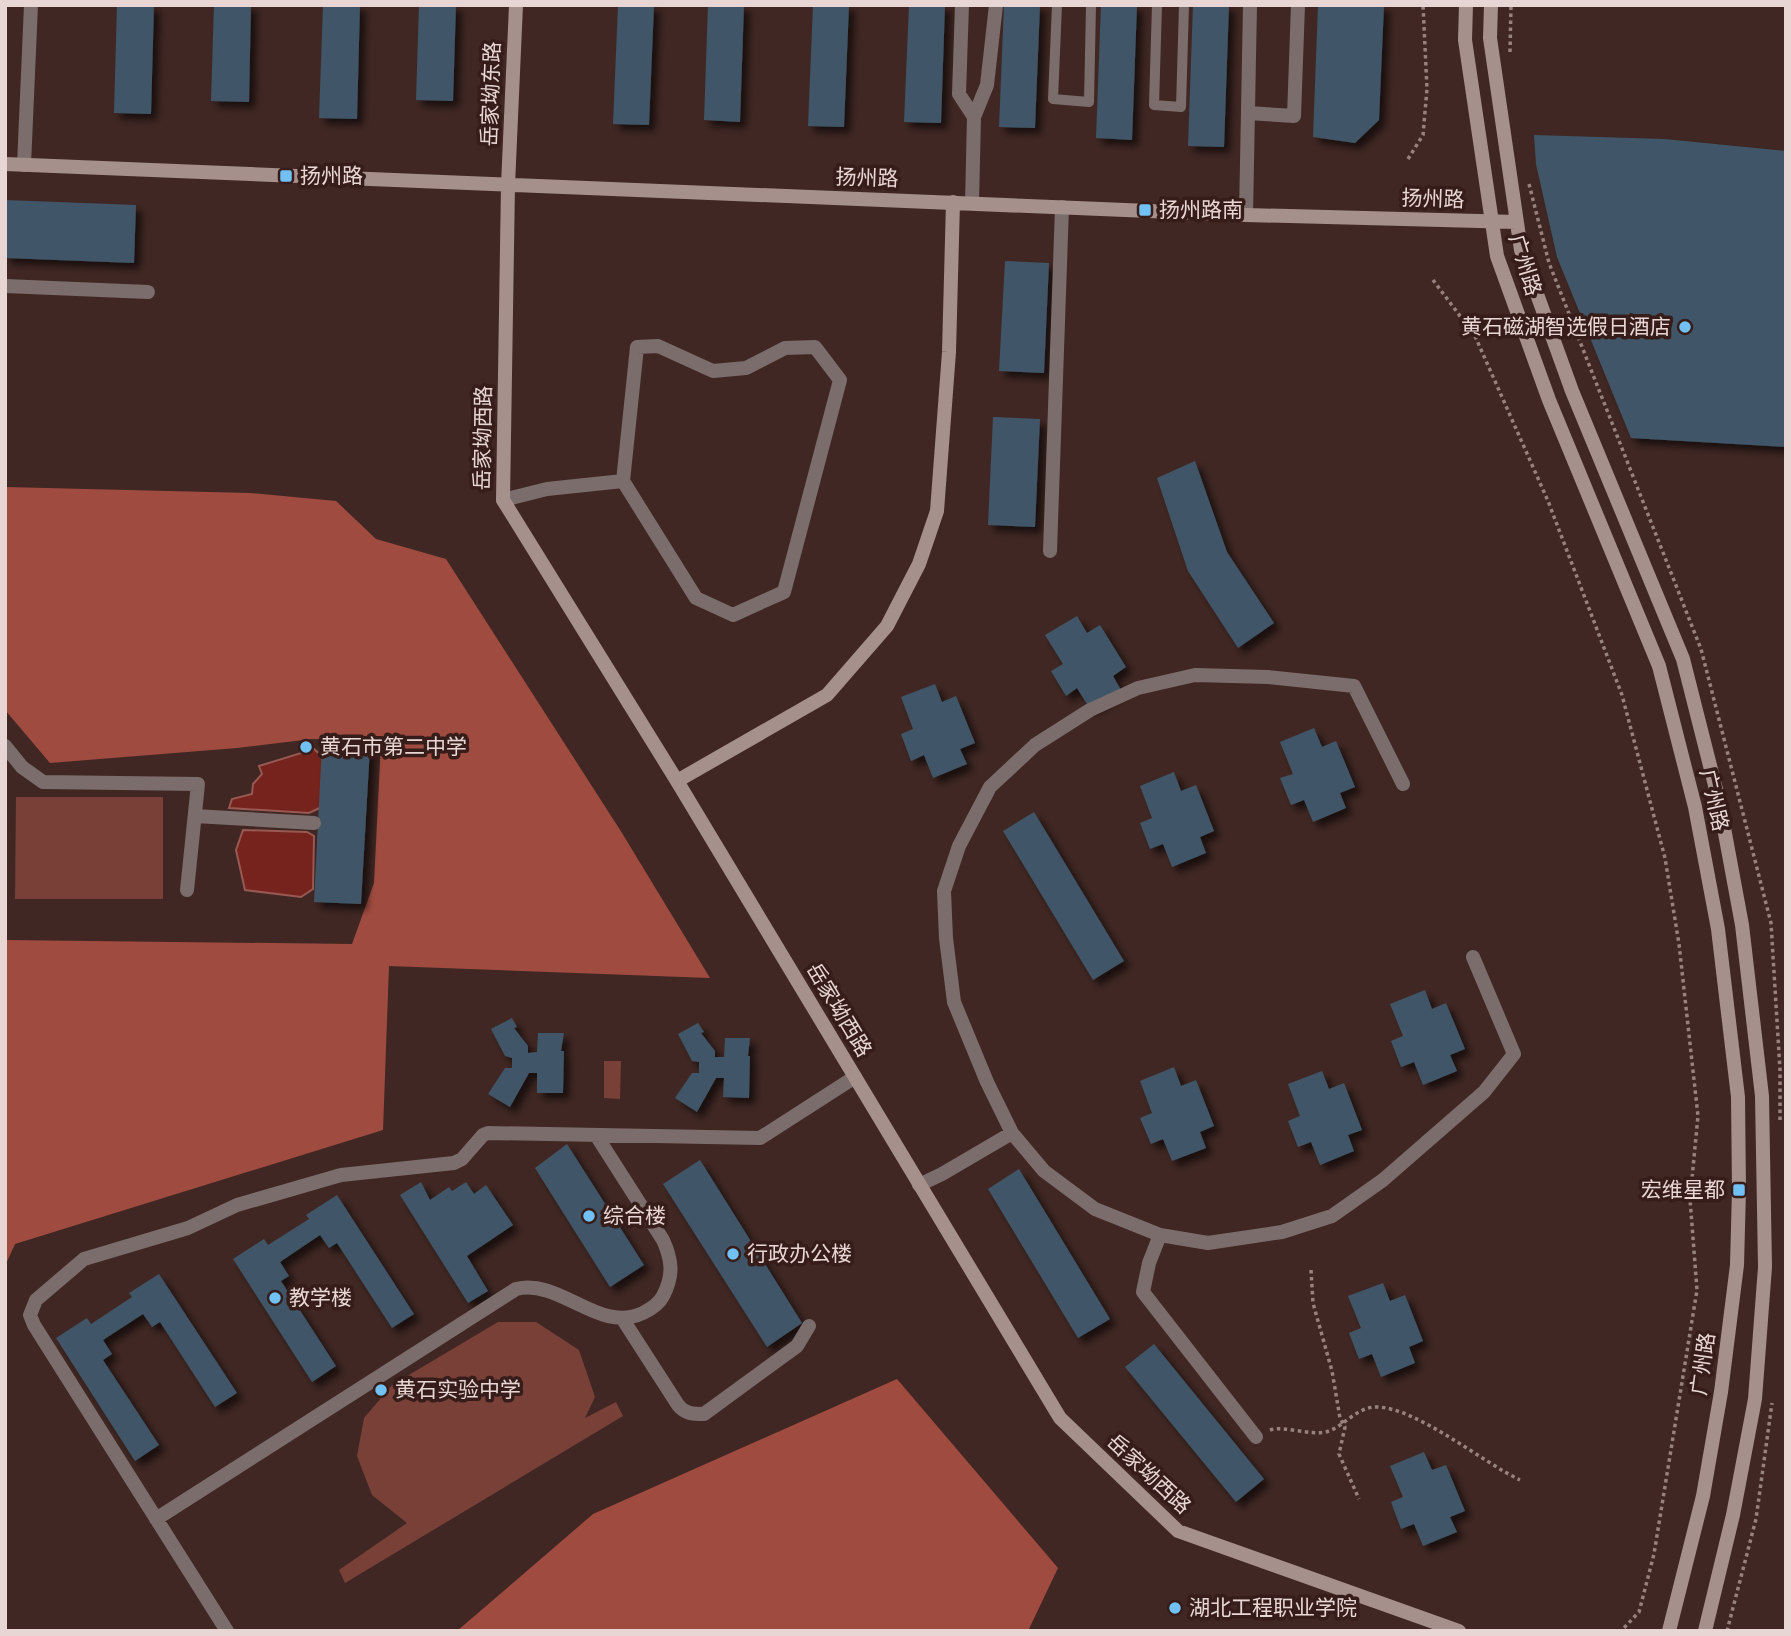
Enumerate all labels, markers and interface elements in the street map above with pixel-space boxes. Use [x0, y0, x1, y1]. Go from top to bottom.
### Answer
street label: 岳家坳东路 [477, 41, 508, 147]
place label: 扬州路 [300, 164, 363, 191]
street label: 扬州路 [835, 165, 899, 194]
marker: 扬州路 [278, 168, 294, 184]
street label: 扬州路 [1401, 186, 1465, 215]
place label: 扬州路南 [1159, 198, 1243, 225]
marker: 扬州路南 [1137, 202, 1153, 218]
street label: 广州路 [1501, 231, 1546, 300]
place label: 黄石磁湖智选假日酒店 [1461, 315, 1671, 342]
marker: 黄石磁湖智选假日酒店 [1677, 319, 1693, 335]
street label: 岳家坳西路 [470, 385, 499, 491]
place label: 黄石市第二中学 [320, 735, 467, 762]
marker: 黄石市第二中学 [298, 739, 314, 755]
street label: 广州路 [1692, 767, 1733, 834]
street label: 岳家坳西路 [799, 959, 876, 1063]
place label: 宏维星都 [1641, 1178, 1725, 1205]
marker: 宏维星都 [1731, 1182, 1747, 1198]
place label: 综合楼 [603, 1204, 666, 1231]
marker: 综合楼 [581, 1208, 597, 1224]
place label: 行政办公楼 [747, 1242, 852, 1269]
marker: 行政办公楼 [725, 1246, 741, 1262]
place label: 教学楼 [289, 1286, 352, 1313]
marker: 教学楼 [267, 1290, 283, 1306]
street label: 广州路 [1687, 1331, 1722, 1397]
place label: 黄石实验中学 [395, 1378, 521, 1405]
marker: 黄石实验中学 [373, 1382, 389, 1398]
street label: 岳家坳西路 [1100, 1429, 1196, 1521]
place label: 湖北工程职业学院 [1189, 1596, 1357, 1623]
marker: 湖北工程职业学院 [1167, 1600, 1183, 1616]

